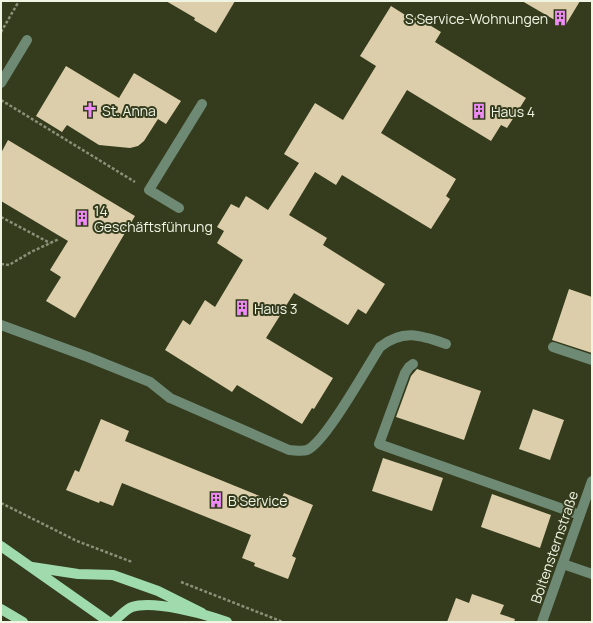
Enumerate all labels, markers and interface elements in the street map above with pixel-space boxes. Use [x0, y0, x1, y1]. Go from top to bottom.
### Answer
place label: S Service-Wohnungen [405, 9, 548, 28]
building icon: S Service-Wohnungen [551, 9, 569, 27]
church icon: St. Anna [81, 101, 99, 119]
place label: St. Anna [102, 101, 156, 120]
building icon: Haus 4 [470, 102, 488, 120]
place label: Haus 4 [491, 102, 535, 121]
place label: 14 Geschäftsführung [94, 201, 213, 236]
building icon: 14 Geschäftsführung [73, 209, 91, 227]
building icon: Haus 3 [233, 299, 251, 317]
place label: Haus 3 [254, 299, 298, 318]
street label: Boltensternstraße [526, 488, 582, 606]
building icon: B Service [207, 491, 225, 509]
place label: B Service [228, 491, 287, 510]

